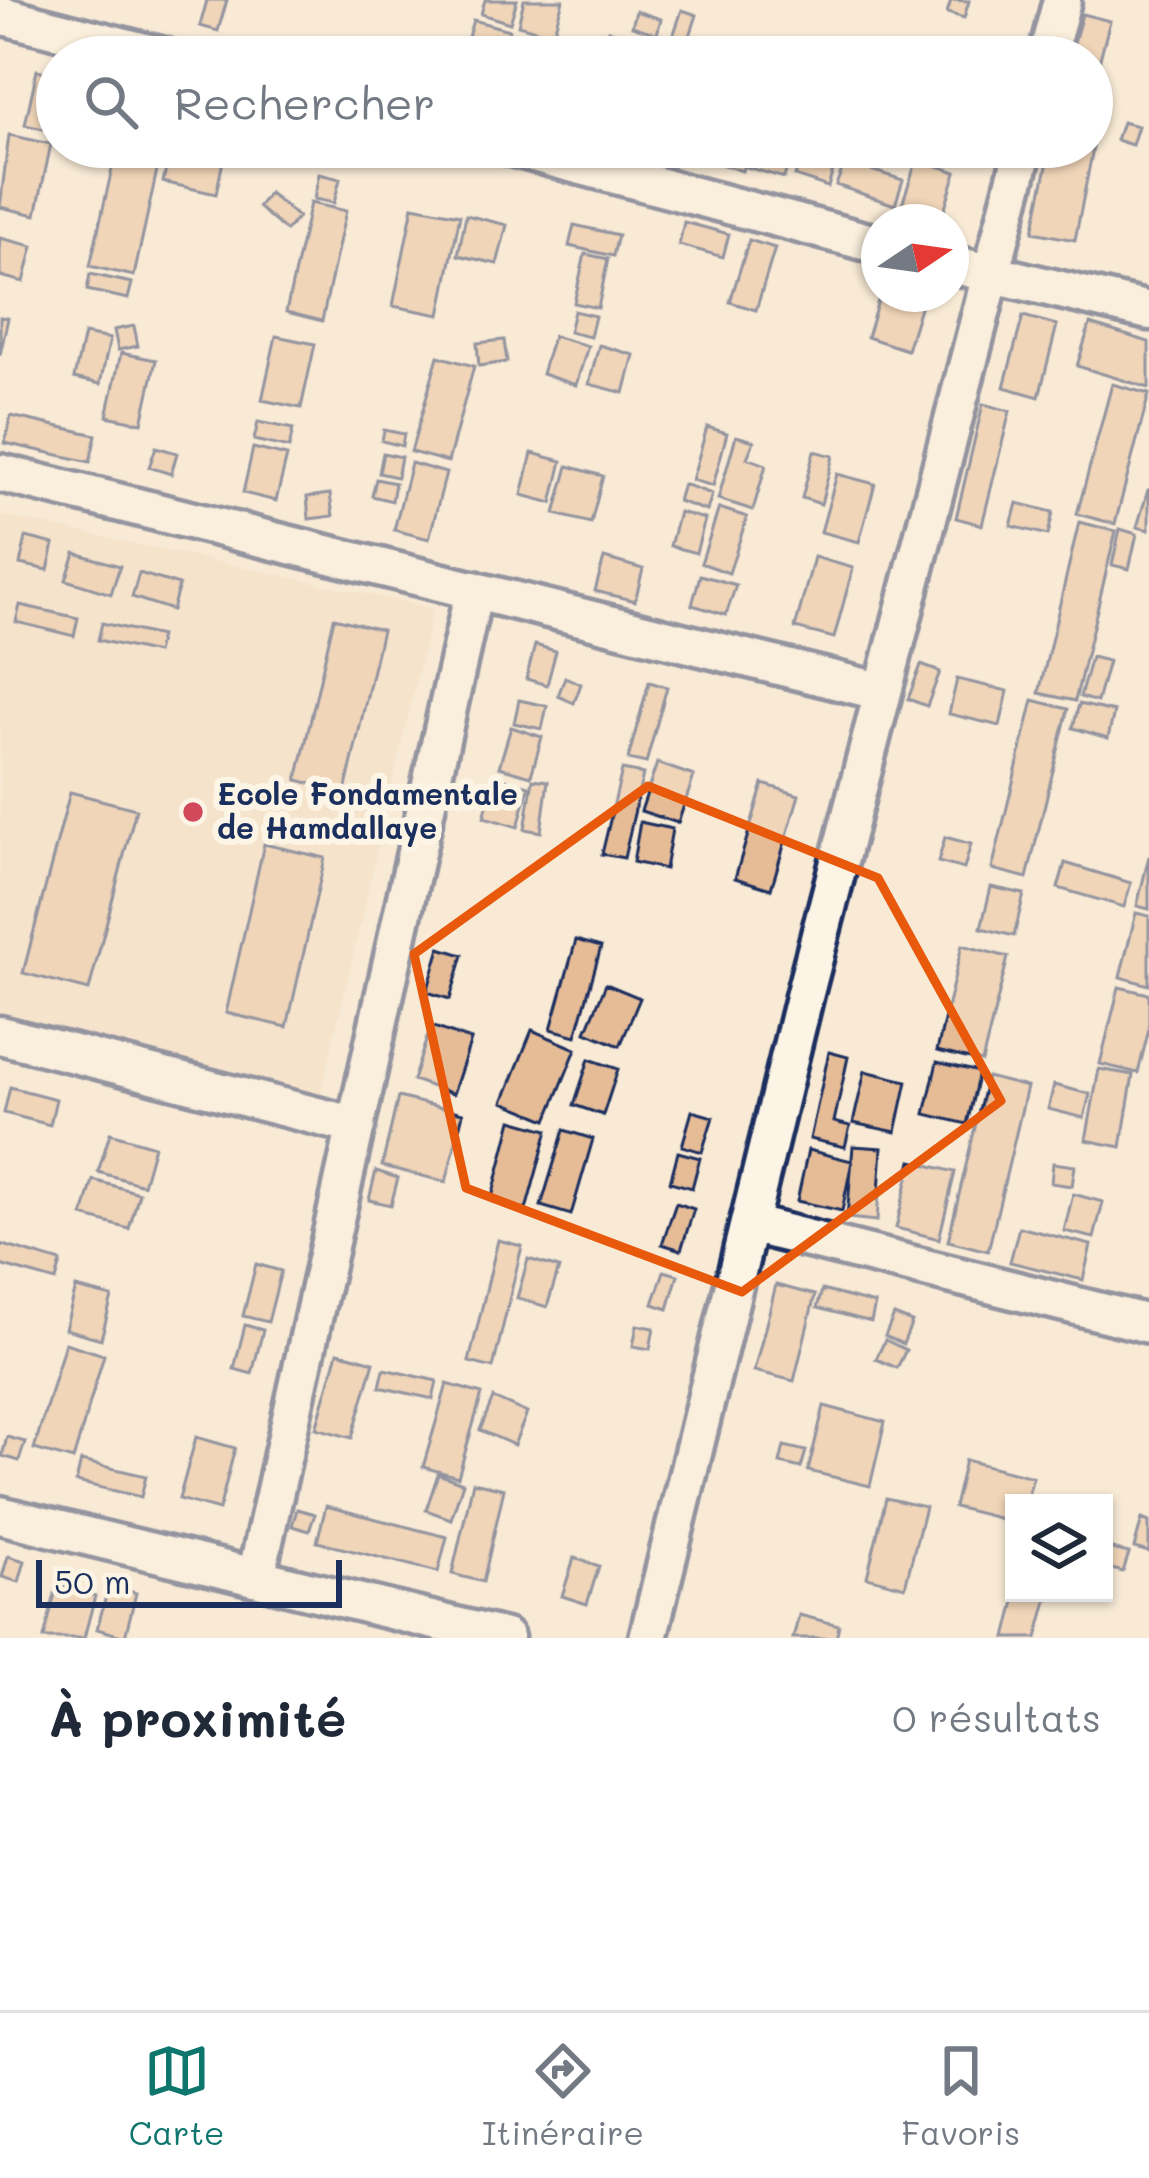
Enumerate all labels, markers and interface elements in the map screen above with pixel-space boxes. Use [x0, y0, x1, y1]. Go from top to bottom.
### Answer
search box [36, 36, 1113, 168]
icon: search [78, 69, 144, 135]
text: Rechercher [174, 73, 435, 131]
north arrow [861, 204, 969, 312]
place label: Ecole Fondamentale de Hamdallaye [217, 773, 518, 847]
marker: Ecole Fondamentale de Hamdallaye [180, 799, 206, 825]
map controls [1005, 1494, 1113, 1602]
button: layers [1005, 1494, 1113, 1602]
scale bar [36, 1554, 342, 1607]
text: 50 m [54, 1559, 130, 1602]
text: À proximité [48, 1683, 346, 1750]
text: 0 résultats [892, 1691, 1101, 1742]
tab: Carte [129, 2038, 224, 2153]
tab: Itinéraire [482, 2038, 644, 2153]
tab: Favoris [901, 2038, 1020, 2153]

